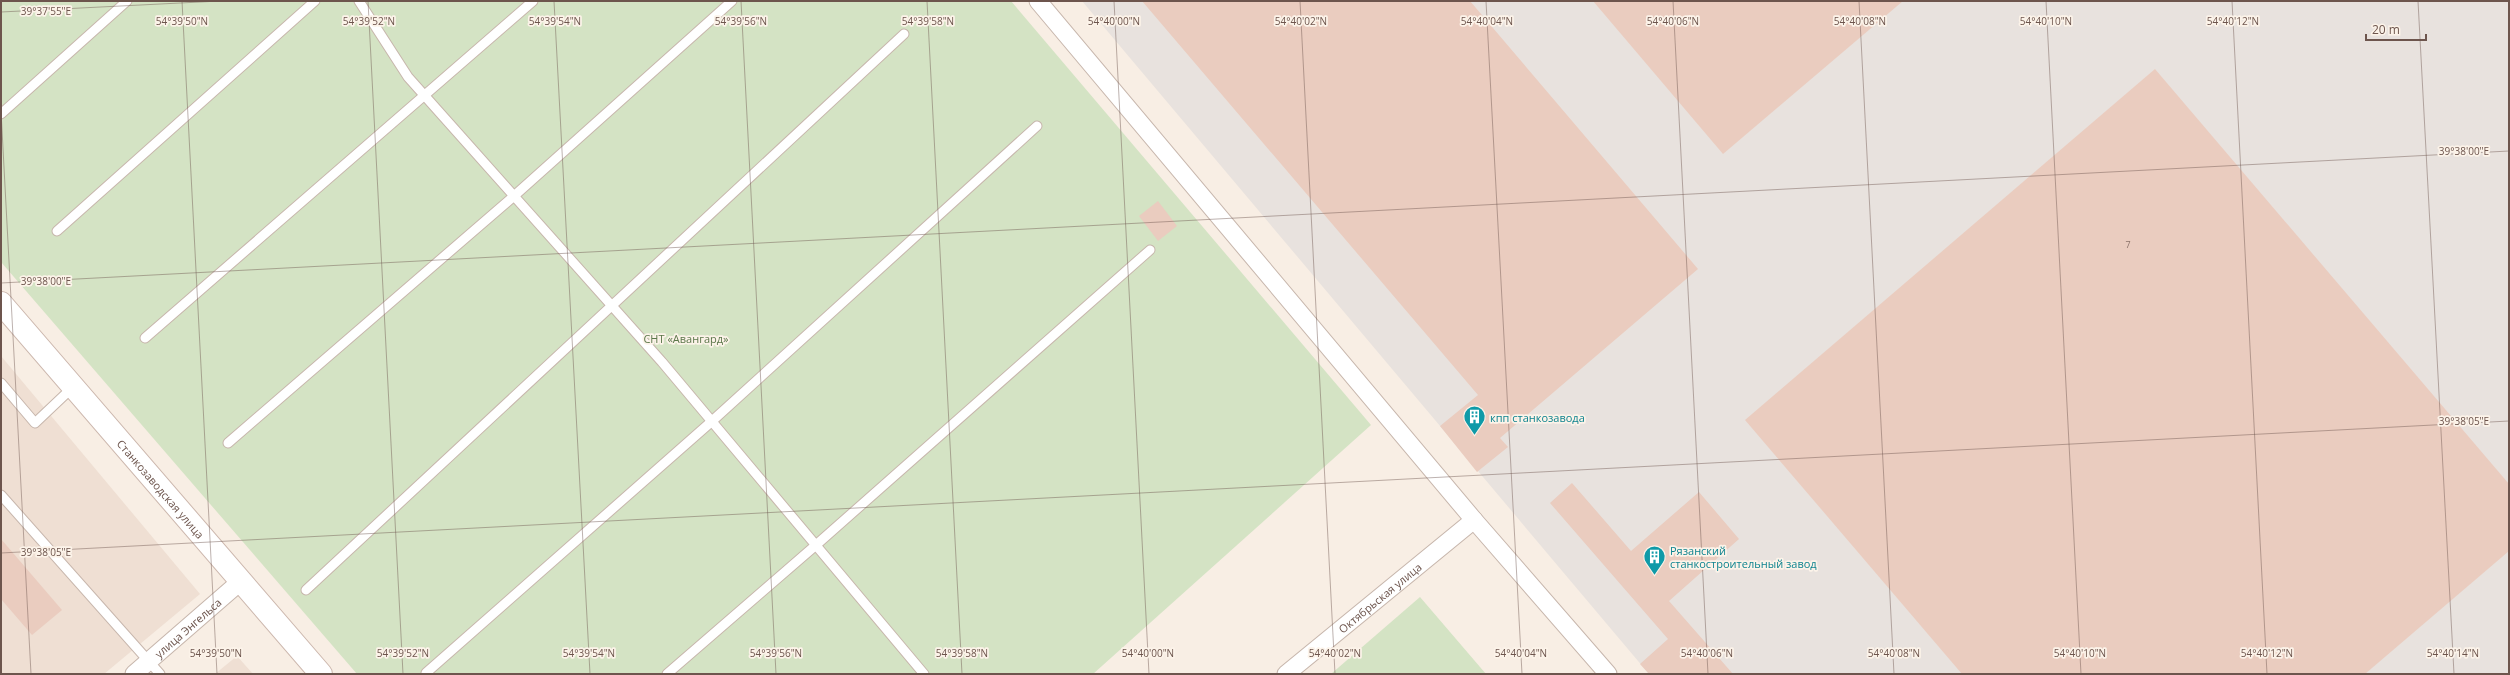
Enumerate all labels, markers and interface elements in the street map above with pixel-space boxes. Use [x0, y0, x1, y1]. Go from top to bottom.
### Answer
text: 39°37'55"E [21, 4, 71, 18]
text: 54°39'50"N [156, 14, 208, 28]
text: 54°39'52"N [343, 14, 395, 28]
text: 54°39'54"N [529, 14, 581, 28]
text: 54°39'56"N [715, 14, 767, 28]
text: 54°39'58"N [902, 14, 954, 28]
text: 54°40'00"N [1088, 14, 1140, 28]
text: 54°40'02"N [1275, 14, 1327, 28]
text: 54°40'04"N [1461, 14, 1513, 28]
text: 54°40'06"N [1647, 14, 1699, 28]
text: 54°40'08"N [1834, 14, 1886, 28]
text: 54°40'10"N [2020, 14, 2072, 28]
text: 54°40'12"N [2207, 14, 2259, 28]
scale bar [2366, 16, 2426, 42]
text: 20 m [2372, 21, 2400, 38]
text: 39°38'00"E [2439, 144, 2489, 158]
house number: 7 [2125, 238, 2131, 251]
text: 39°38'00"E [21, 274, 71, 288]
park label: СНТ «Авангард» [643, 331, 729, 346]
building icon: кпп станкозавода [1461, 404, 1487, 437]
place label: кпп станкозавода [1490, 410, 1585, 425]
text: 39°38'05"E [2439, 414, 2489, 428]
street label: Станкозаводская улица [114, 436, 208, 541]
building icon: Рязанский станкостроительный завод [1642, 543, 1668, 576]
place label: Рязанский станкостроительный завод [1670, 543, 1817, 571]
text: 39°38'05"E [21, 545, 71, 559]
street label: Октябрьская улица [1335, 559, 1424, 636]
street label: улица Энгельса [151, 594, 224, 661]
text: 54°39'50"N [190, 646, 242, 660]
text: 54°39'52"N [377, 646, 429, 660]
text: 54°39'54"N [563, 646, 615, 660]
text: 54°39'56"N [750, 646, 802, 660]
text: 54°39'58"N [936, 646, 988, 660]
text: 54°40'00"N [1122, 646, 1174, 660]
text: 54°40'02"N [1309, 646, 1361, 660]
text: 54°40'04"N [1495, 646, 1547, 660]
text: 54°40'06"N [1681, 646, 1733, 660]
text: 54°40'08"N [1868, 646, 1920, 660]
text: 54°40'10"N [2054, 646, 2106, 660]
text: 54°40'12"N [2241, 646, 2293, 660]
text: 54°40'14"N [2427, 646, 2479, 660]

